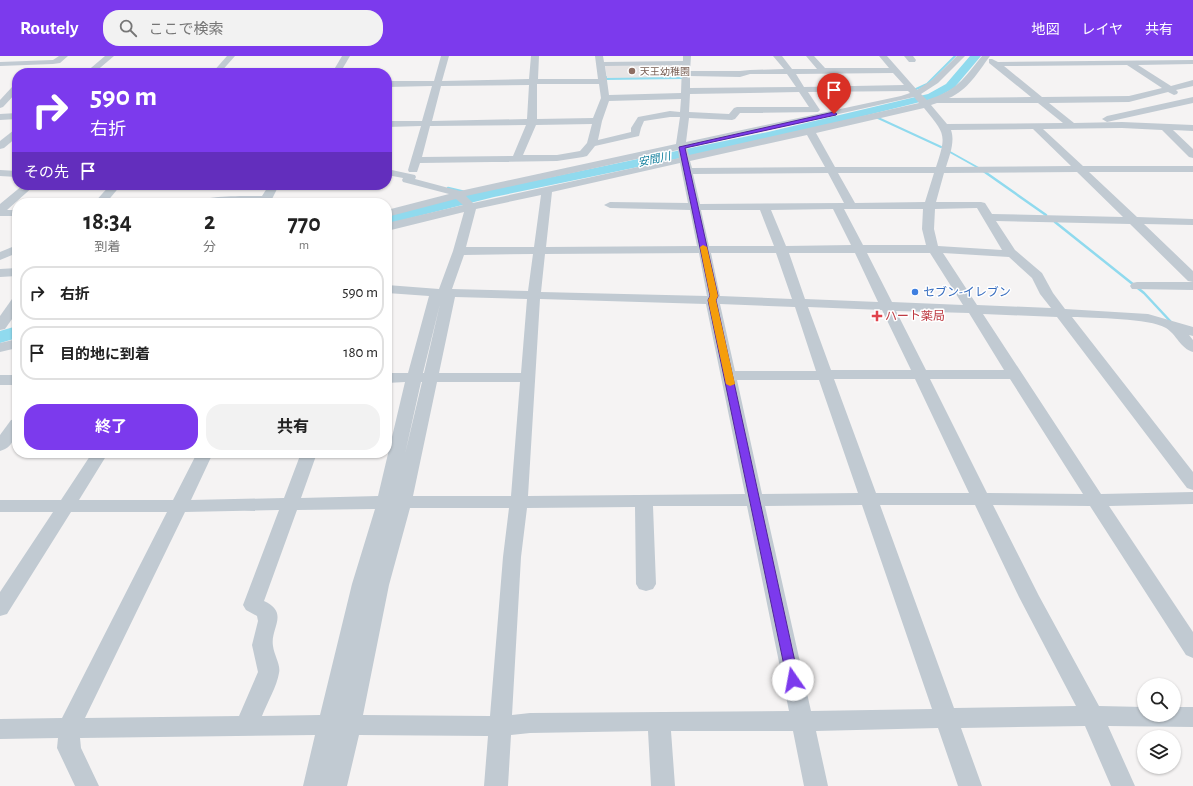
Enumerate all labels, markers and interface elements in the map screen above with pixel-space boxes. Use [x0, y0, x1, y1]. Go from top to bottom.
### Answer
search box [103, 10, 383, 46]
icon: search [117, 17, 139, 39]
text: Routely [20, 19, 79, 38]
text: ここで検索 [149, 22, 224, 37]
text: 地図 [1031, 23, 1059, 37]
text: レイヤ [1081, 23, 1123, 37]
text: 共有 [1145, 23, 1173, 37]
marker: 天王幼稚園 [627, 66, 637, 76]
place label: 天王幼稚園 [640, 66, 690, 77]
pin [817, 73, 851, 114]
icon: arrive [823, 79, 845, 101]
text: 590 m [90, 83, 157, 111]
icon: right [24, 84, 76, 136]
text: 右折 [90, 121, 126, 139]
water label: 安間川 [637, 149, 672, 168]
icon: arrive [77, 160, 99, 182]
text: その先 [24, 165, 69, 180]
text: 18:34 [83, 210, 132, 234]
text: 2 [204, 210, 215, 234]
text: 770 [287, 212, 321, 236]
text: m [299, 239, 309, 252]
text: 到着 [95, 241, 121, 254]
text: 分 [203, 241, 216, 254]
icon: right [26, 282, 48, 304]
text: 590 m [342, 285, 378, 300]
place label: セブン-イレブン [923, 285, 1011, 298]
text: 右折 [60, 287, 90, 302]
marker: セブン-イレブン [910, 287, 920, 297]
place label: ハート薬局 [885, 310, 945, 322]
marker: ハート薬局 [872, 311, 882, 321]
icon: arrive [26, 342, 48, 364]
text: 180 m [343, 345, 378, 360]
text: 目的地に到着 [60, 347, 150, 362]
button: 終了 [24, 404, 198, 450]
button: 共有 [206, 404, 380, 450]
position arrow [772, 659, 814, 701]
map controls [1137, 678, 1181, 774]
button: search [1137, 678, 1181, 722]
button: layers [1137, 730, 1181, 774]

